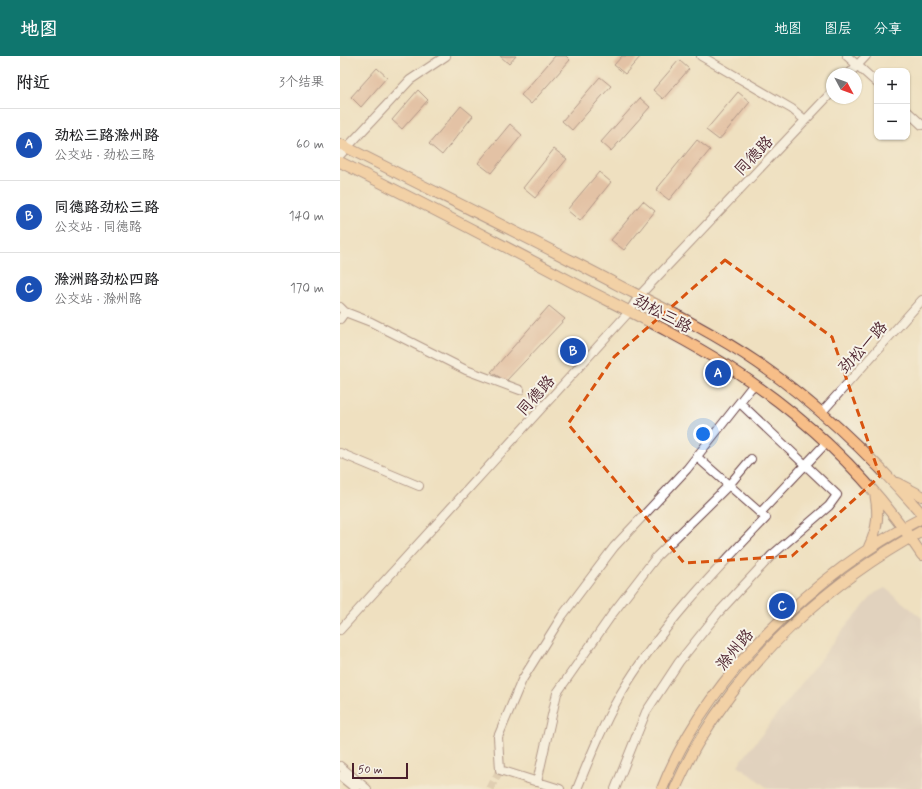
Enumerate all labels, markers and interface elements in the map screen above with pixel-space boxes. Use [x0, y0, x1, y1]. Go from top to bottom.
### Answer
text: 地图 [20, 17, 58, 42]
text: 地图 [774, 20, 802, 38]
text: 图层 [824, 20, 852, 38]
text: 分享 [874, 20, 902, 38]
north arrow [826, 68, 862, 104]
map controls [874, 68, 910, 140]
button: + [874, 68, 910, 104]
text: 附近 [16, 72, 50, 94]
text: 3个结果 [279, 74, 324, 91]
button: − [874, 104, 910, 140]
text: 劲松三路滁州路 [54, 126, 159, 146]
street label: 同德路 [730, 131, 778, 181]
text: A [25, 136, 33, 153]
text: 60 m [296, 136, 324, 153]
text: 公交站 · 劲松三路 [54, 147, 155, 164]
text: 同德路劲松三路 [54, 198, 159, 218]
text: B [25, 208, 33, 225]
text: 140 m [289, 208, 324, 225]
text: 公交站 · 同德路 [54, 219, 142, 236]
text: 滁洲路劲松四路 [54, 270, 159, 290]
text: C [24, 280, 34, 297]
text: 170 m [290, 280, 324, 297]
street label: 劲松三路 [629, 290, 695, 339]
text: 公交站 · 滁州路 [54, 291, 142, 308]
street label: 劲松一路 [834, 317, 892, 379]
pin: B [560, 336, 586, 366]
pin: A [705, 358, 731, 388]
street label: 同德路 [512, 371, 560, 421]
your location [693, 424, 713, 444]
pin: C [769, 591, 795, 621]
street label: 滁州路 [712, 625, 759, 675]
scale bar [352, 761, 408, 780]
text: 50 m [358, 763, 383, 777]

